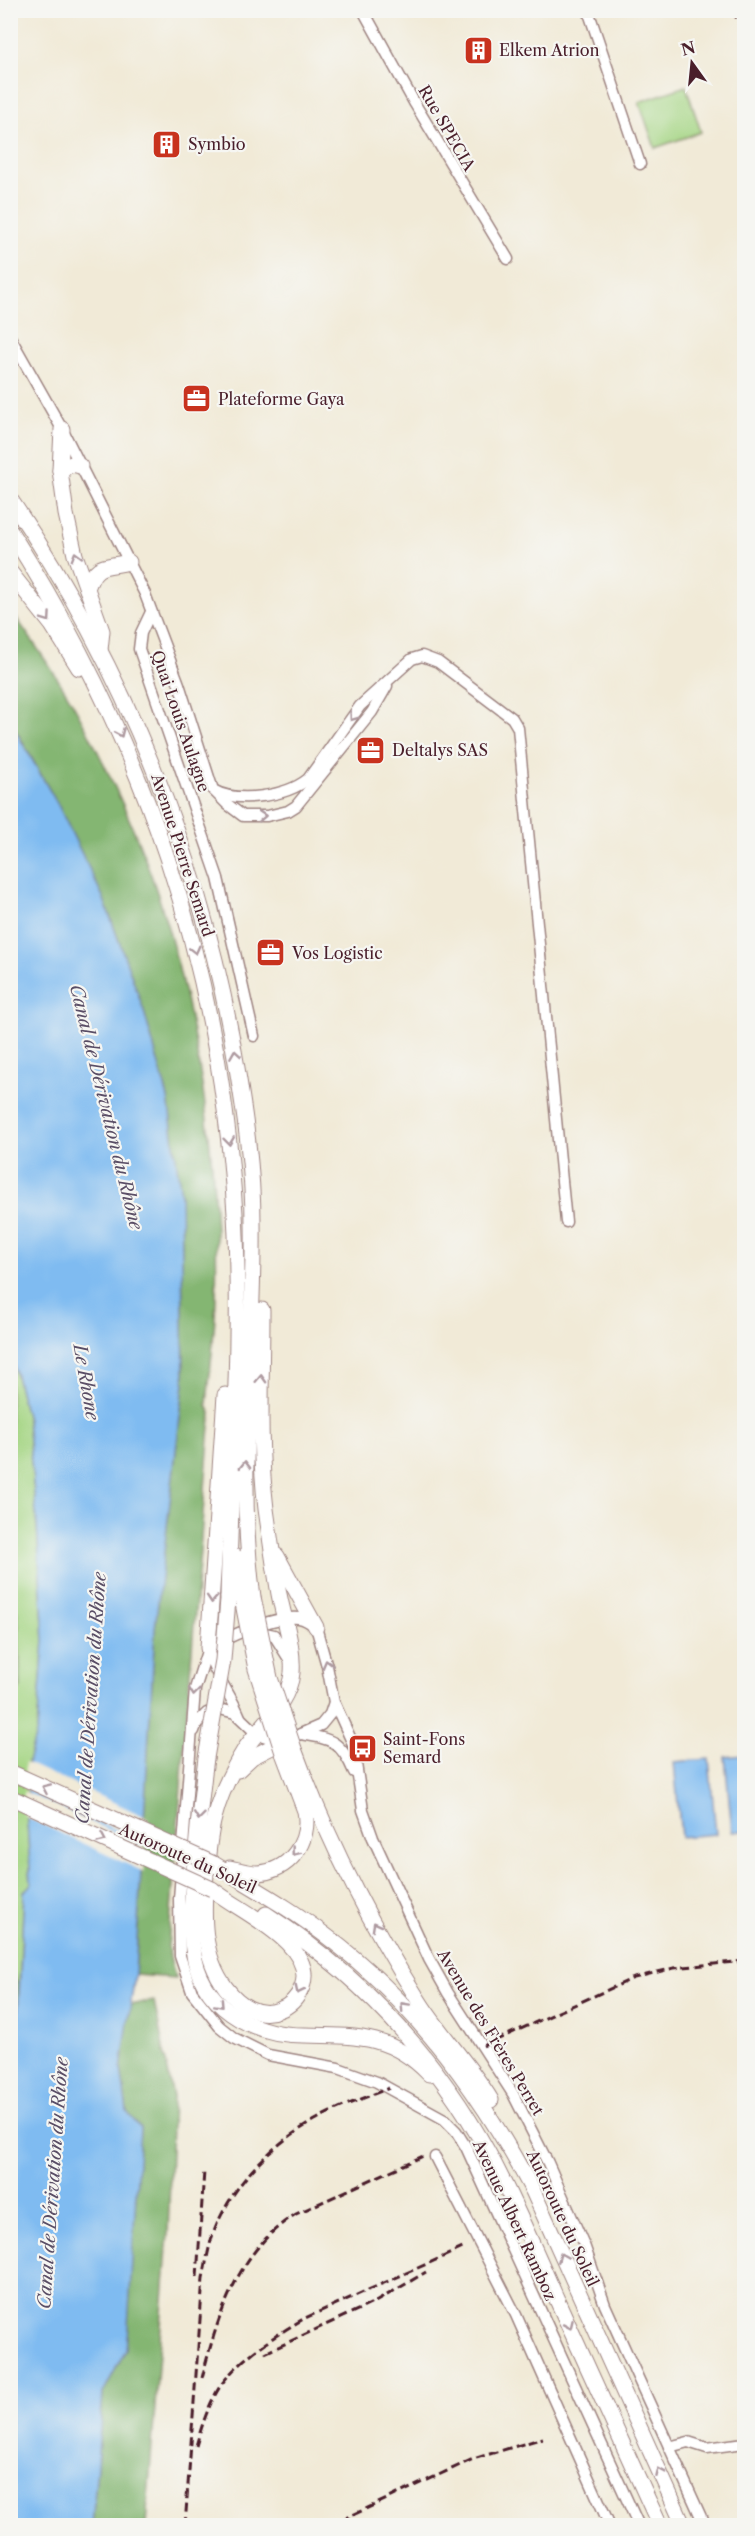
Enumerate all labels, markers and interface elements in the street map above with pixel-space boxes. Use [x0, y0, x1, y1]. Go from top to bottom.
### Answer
north arrow [662, 33, 722, 93]
building icon: Elkem Atrion [462, 34, 494, 66]
text: N [679, 37, 698, 60]
place label: Elkem Atrion [499, 40, 600, 60]
street label: Rue SPECIA [414, 81, 480, 176]
building icon: Symbio [151, 128, 183, 160]
place label: Symbio [188, 134, 246, 154]
office icon: Plateforme Gaya [181, 383, 213, 415]
place label: Plateforme Gaya [218, 389, 345, 409]
one-way arrow [71, 551, 83, 562]
one-way arrow [40, 612, 51, 623]
street label: Quai Louis Aulagne [147, 648, 215, 794]
one-way arrow [349, 710, 360, 721]
one-way arrow [113, 727, 125, 738]
office icon: Deltalys SAS [355, 734, 387, 766]
place label: Deltalys SAS [392, 740, 488, 760]
street label: Avenue Pierre Semard [147, 770, 219, 939]
one-way arrow [258, 809, 267, 822]
office icon: Vos Logistic [255, 937, 287, 969]
place label: Vos Logistic [291, 943, 383, 963]
one-way arrow [187, 944, 200, 954]
water label: Canal de Dérivation du Rhône [65, 982, 147, 1233]
one-way arrow [229, 1049, 241, 1059]
one-way arrow [222, 1137, 235, 1146]
water label: Le Rhone [68, 1340, 104, 1423]
one-way arrow [255, 1374, 267, 1383]
one-way arrow [239, 1460, 251, 1469]
water label: Canal de Dérivation du Rhône [71, 1570, 111, 1824]
one-way arrow [205, 1594, 218, 1603]
one-way arrow [321, 1659, 334, 1669]
one-way arrow [189, 1688, 201, 1697]
place label: Saint-Fons Semard [383, 1729, 465, 1767]
bus stop icon: Saint-Fons Semard [346, 1732, 378, 1764]
one-way arrow [41, 1783, 52, 1795]
one-way arrow [193, 1812, 206, 1821]
street label: Autoroute du Soleil [115, 1818, 260, 1897]
one-way arrow [96, 1831, 107, 1843]
one-way arrow [291, 1846, 302, 1857]
one-way arrow [372, 1922, 383, 1933]
street label: Avenue des Frères Perret [433, 1944, 549, 2119]
one-way arrow [295, 1984, 307, 1995]
one-way arrow [213, 1997, 224, 2007]
one-way arrow [401, 2002, 412, 2013]
water label: Canal de Dérivation du Rhône [33, 2055, 73, 2309]
street label: Avenue Albert Ramboz [469, 2136, 561, 2304]
street label: Autoroute du Soleil [522, 2146, 604, 2290]
one-way arrow [557, 2252, 569, 2263]
one-way arrow [562, 2319, 574, 2330]
one-way arrow [655, 2468, 667, 2479]

